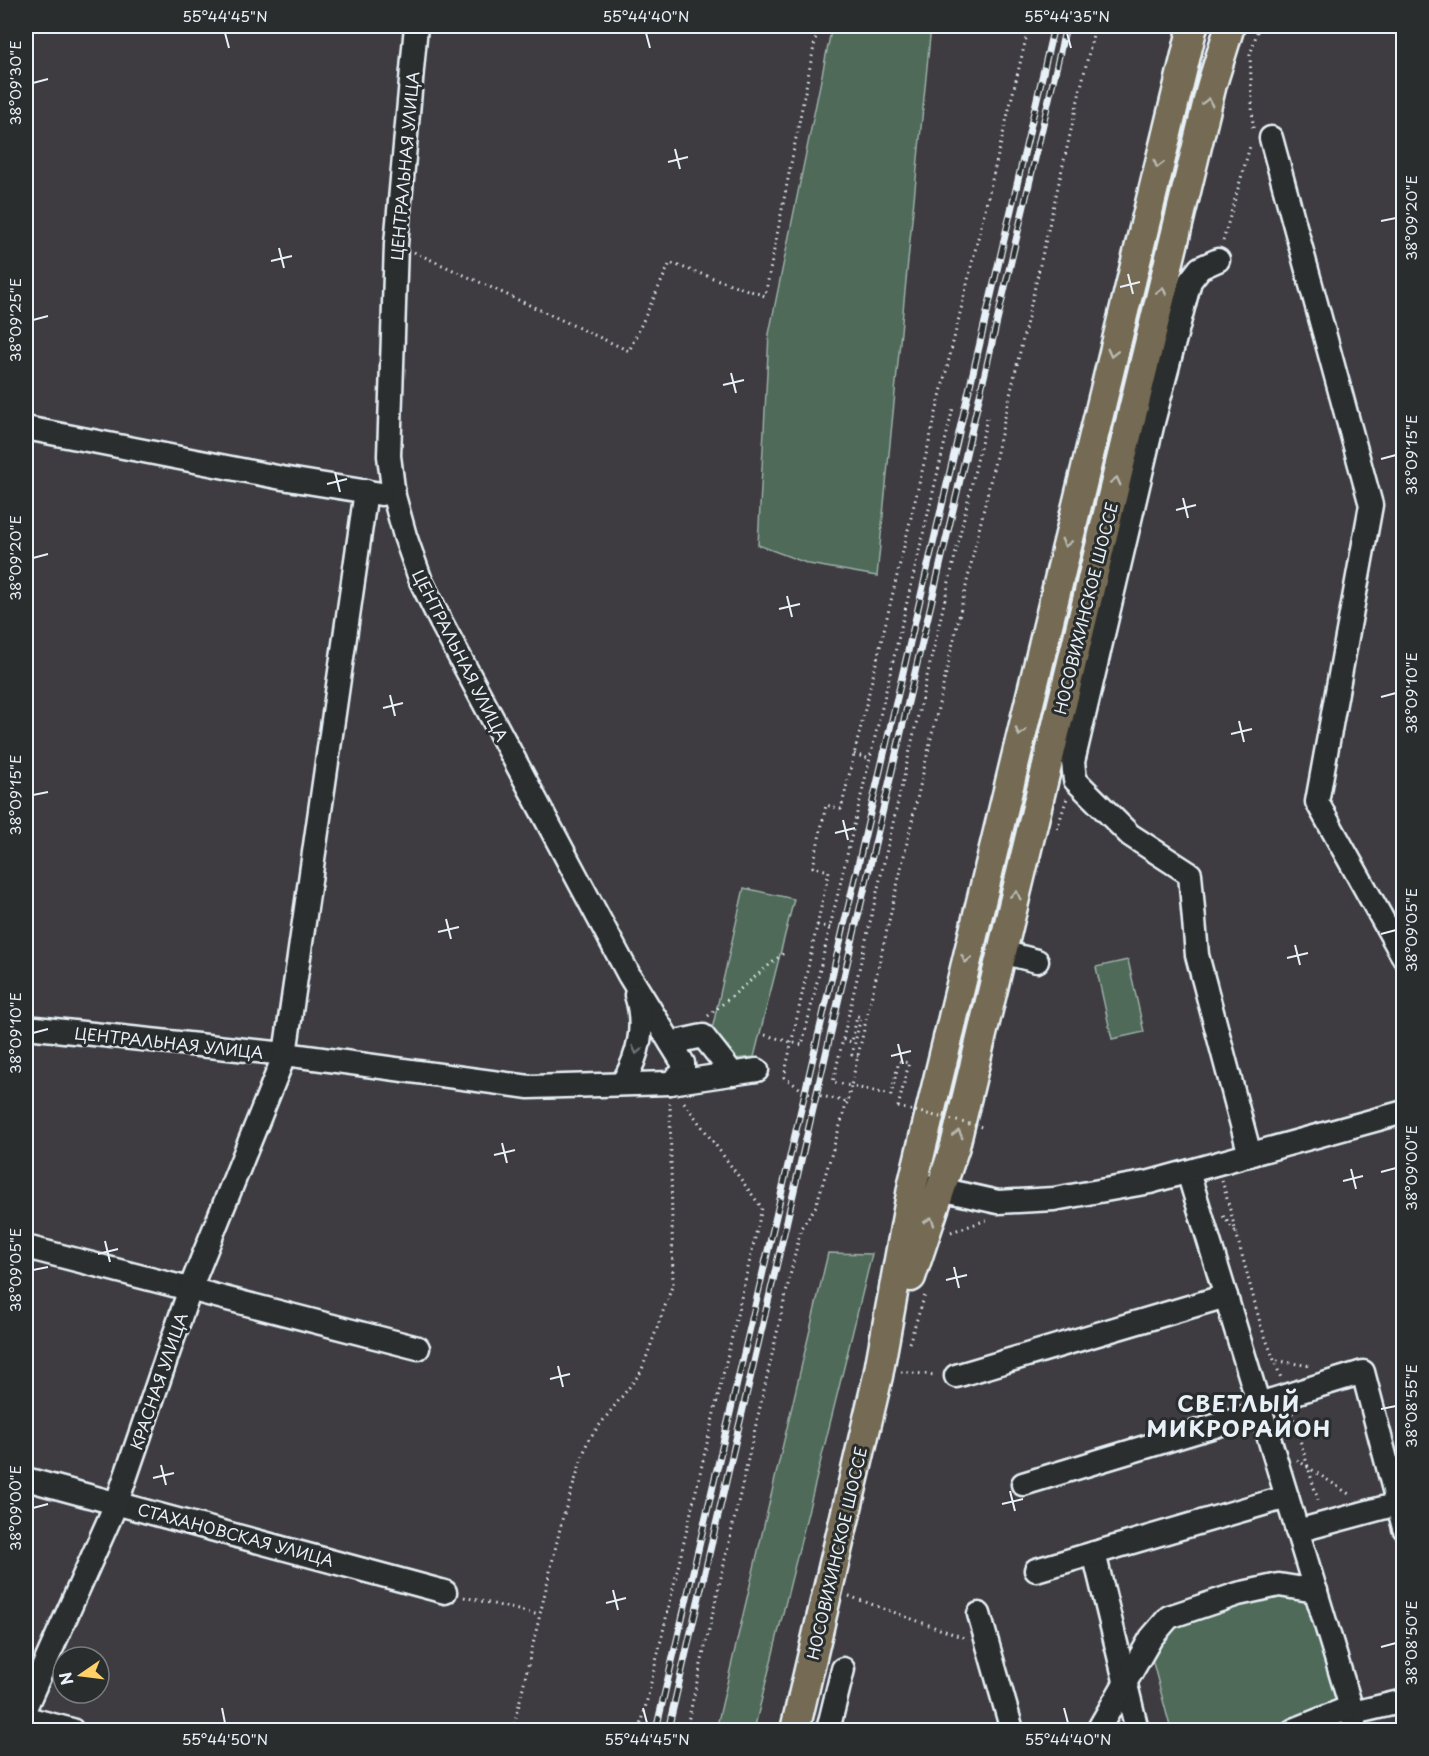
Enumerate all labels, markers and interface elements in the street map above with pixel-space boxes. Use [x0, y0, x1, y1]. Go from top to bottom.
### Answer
text: 55°44'45"N [182, 4, 268, 27]
text: 55°44'40"N [603, 4, 689, 27]
text: 55°44'35"N [1024, 4, 1110, 27]
text: 38°09'30"E [3, 40, 26, 126]
street label: ЦЕНТРАЛЬНАЯ УЛИЦА [384, 70, 424, 262]
one-way arrow [1201, 97, 1214, 107]
one-way arrow [1152, 158, 1165, 168]
text: 38°09'20"E [1399, 175, 1422, 261]
text: 38°09'25"E [3, 278, 26, 362]
one-way arrow [1155, 287, 1168, 297]
one-way arrow [1107, 348, 1120, 358]
text: 38°09'15"E [1399, 415, 1422, 495]
one-way arrow [1109, 476, 1122, 486]
street label: НОСОВИХИНСКОЕ ШОССЕ [1047, 499, 1123, 717]
text: 38°09'20"E [3, 515, 26, 601]
one-way arrow [1061, 537, 1074, 547]
street label: ЦЕНТРАЛЬНАЯ УЛИЦА [407, 565, 515, 745]
text: 38°09'10"E [1399, 652, 1422, 734]
one-way arrow [1015, 727, 1028, 737]
text: 38°09'15"E [3, 755, 26, 835]
text: 38°09'05"E [1399, 888, 1422, 972]
one-way arrow [1008, 890, 1021, 900]
one-way arrow [961, 954, 974, 964]
text: 38°09'10"E [3, 992, 26, 1074]
street label: ЦЕНТРАЛЬНАЯ УЛИЦА [73, 1020, 265, 1064]
one-way arrow [631, 1045, 644, 1055]
text: 38°09'00"E [1399, 1125, 1422, 1211]
one-way arrow [950, 1129, 963, 1139]
one-way arrow [922, 1216, 935, 1227]
text: 38°09'05"E [3, 1228, 26, 1312]
street label: КРАСНАЯ УЛИЦА [123, 1309, 193, 1453]
text: 38°08'55"E [1399, 1364, 1422, 1448]
district label: СВЕТЛЫЙ МИКРОРАЙОН [1146, 1386, 1332, 1444]
street label: НОСОВИХИНСКОЕ ШОССЕ [800, 1444, 872, 1662]
text: 38°09'00"E [3, 1465, 26, 1551]
street label: СТАХАНОВСКАЯ УЛИЦА [135, 1496, 337, 1572]
text: 38°08'50"E [1399, 1600, 1422, 1686]
north arrow [51, 1645, 111, 1705]
text: N [52, 1670, 79, 1688]
text: 55°44'50"N [182, 1727, 268, 1750]
text: 55°44'45"N [604, 1727, 690, 1750]
text: 55°44'40"N [1025, 1727, 1111, 1750]

